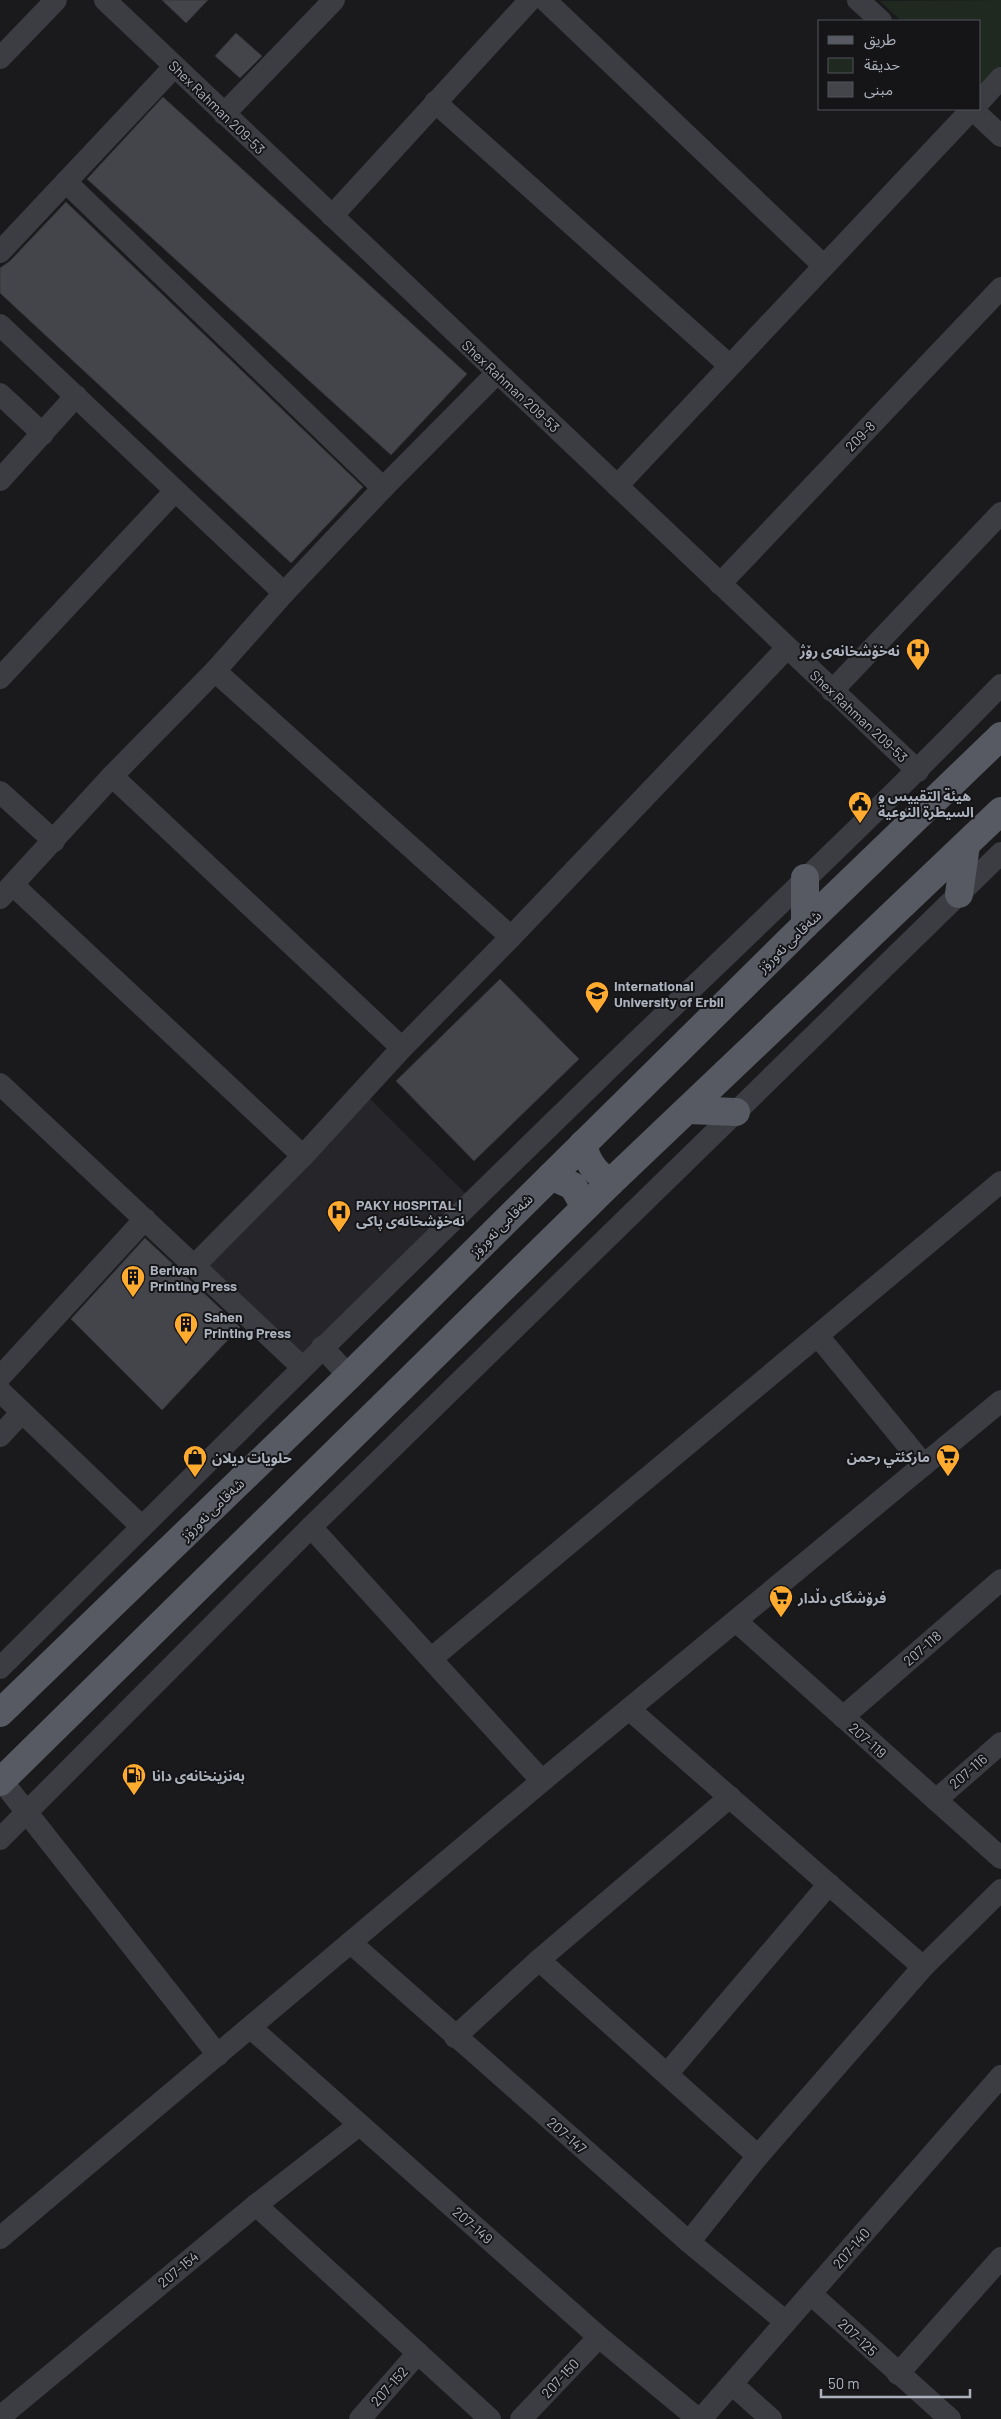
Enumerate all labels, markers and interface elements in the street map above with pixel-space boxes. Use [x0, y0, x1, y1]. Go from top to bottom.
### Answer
legend [818, 20, 981, 110]
text: طريق [864, 30, 896, 50]
text: حديقة [864, 55, 900, 73]
street label: Shex Rahman 209-53 [165, 57, 269, 157]
text: مبنى [864, 80, 893, 99]
street label: Shex Rahman 209-53 [459, 336, 563, 436]
street label: 209-8 [842, 417, 878, 455]
hospital icon: نەخۆشخانەی رۆژ [905, 637, 931, 671]
place label: نەخۆشخانەی رۆژ [799, 642, 900, 660]
street label: Shex Rahman 209-53 [807, 666, 911, 766]
place label: هيئة التقييس و السيطرة النوعية [878, 787, 974, 821]
public building icon: هيئة التقييس و السيطرة النوعية [847, 790, 873, 824]
street label: شەقامی نەورۆز [753, 906, 825, 977]
place label: International University of Erbil [614, 977, 724, 1010]
school or university icon: International University of Erbil [584, 980, 610, 1014]
street label: شەقامی نەورۆز [465, 1190, 537, 1261]
place label: PAKY HOSPITAL | نەخۆشخانەی پاکی [356, 1196, 465, 1230]
hospital icon: PAKY HOSPITAL | نەخۆشخانەی پاکی [326, 1199, 352, 1233]
place label: Berivan Printing Press [150, 1261, 237, 1294]
building icon: Berivan Printing Press [120, 1264, 146, 1298]
place label: Sahen Printing Press [204, 1308, 291, 1341]
building icon: Sahen Printing Press [173, 1311, 199, 1345]
supermarket icon: ماركئتي رحمن [935, 1443, 961, 1477]
shop icon: حلويات ديلان [182, 1444, 208, 1478]
place label: ماركئتي رحمن [847, 1448, 930, 1468]
place label: حلويات ديلان [212, 1449, 292, 1466]
street label: شەقامی نەورۆز [176, 1474, 248, 1545]
supermarket icon: فرۆشگای دڵدار [768, 1584, 794, 1618]
place label: فرۆشگای دڵدار [797, 1588, 886, 1607]
street label: 207-118 [900, 1627, 944, 1669]
street label: 207-119 [846, 1719, 890, 1761]
street label: 207-116 [946, 1750, 990, 1792]
fuel station icon: بەنزینخانەی دانا [121, 1762, 147, 1796]
place label: بەنزینخانەی دانا [152, 1767, 245, 1785]
street label: 207-147 [544, 2113, 590, 2157]
street label: 207-149 [450, 2203, 496, 2247]
street label: 207-140 [829, 2224, 873, 2272]
street label: 207-154 [154, 2247, 202, 2291]
street label: 207-125 [835, 2315, 881, 2359]
street label: 207-150 [538, 2355, 582, 2401]
street label: 207-152 [367, 2363, 411, 2409]
scale bar [821, 2366, 970, 2398]
text: 50 m [828, 2374, 860, 2392]

